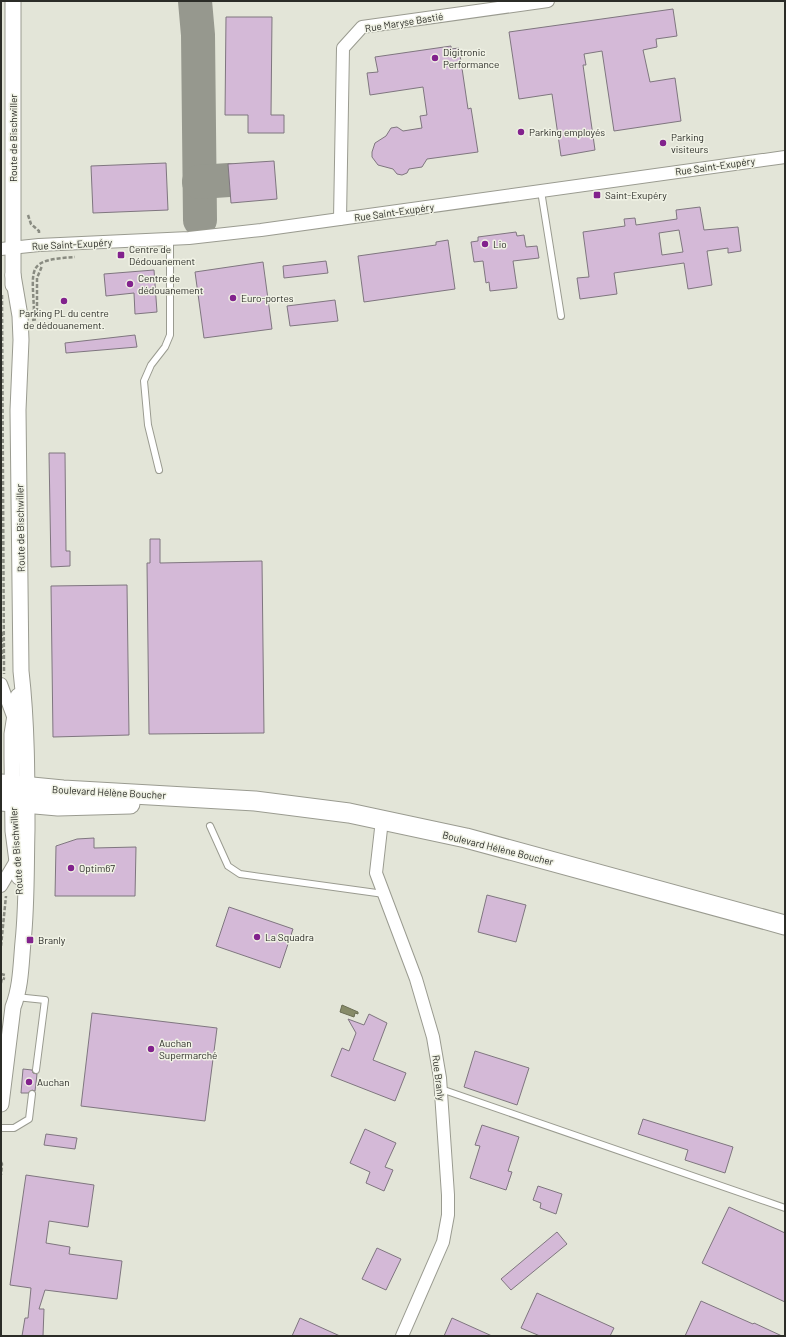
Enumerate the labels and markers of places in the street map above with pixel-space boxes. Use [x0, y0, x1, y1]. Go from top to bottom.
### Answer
place label: Digitronic Performance [443, 46, 499, 70]
marker: Digitronic Performance [430, 53, 440, 63]
place label: Parking employés [529, 126, 605, 138]
marker: Parking employés [516, 127, 526, 137]
place label: Parking visiteurs [671, 131, 708, 155]
marker: Parking visiteurs [658, 138, 668, 148]
place label: Saint-Exupéry [605, 189, 667, 201]
marker: Saint-Exupéry [592, 190, 602, 200]
place label: Lio [493, 238, 507, 250]
marker: Lio [480, 239, 490, 249]
place label: Centre de Dédouanement [129, 243, 195, 267]
marker: Centre de Dédouanement [116, 250, 126, 260]
place label: Centre de dédouanement [138, 272, 204, 296]
marker: Centre de dédouanement [125, 279, 135, 289]
place label: Euro-portes [241, 292, 294, 304]
marker: Euro-portes [228, 293, 238, 303]
marker: Parking PL du centre de dédouanement. [59, 296, 69, 306]
place label: Parking PL du centre de dédouanement. [19, 307, 109, 331]
place label: Optim67 [79, 862, 115, 874]
marker: Optim67 [66, 863, 76, 873]
place label: La Squadra [265, 931, 314, 943]
marker: La Squadra [252, 932, 262, 942]
place label: Branly [38, 934, 66, 946]
marker: Branly [25, 935, 35, 945]
place label: Auchan Supermarché [159, 1037, 217, 1061]
marker: Auchan Supermarché [146, 1044, 156, 1054]
place label: Auchan [37, 1076, 70, 1088]
marker: Auchan [24, 1077, 34, 1087]

